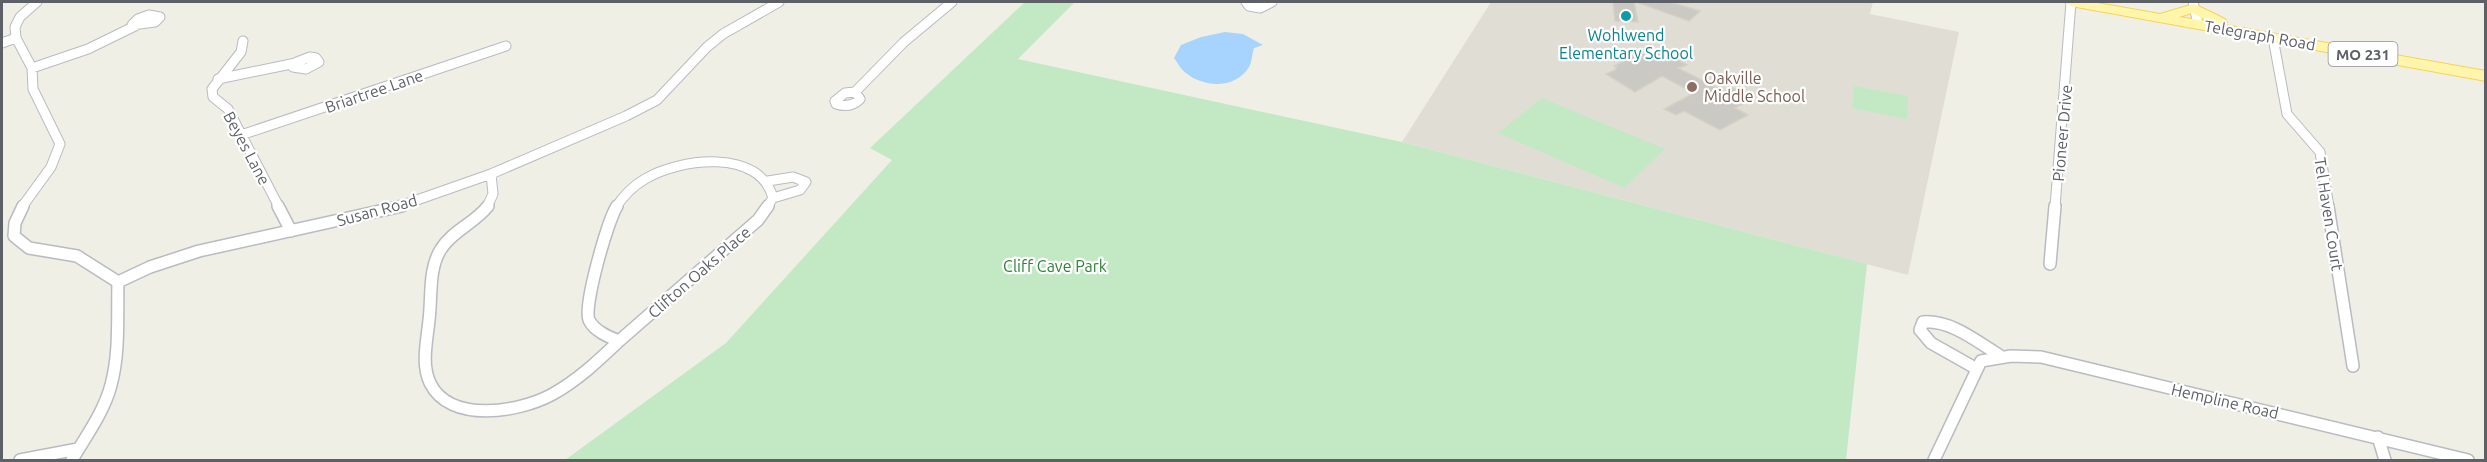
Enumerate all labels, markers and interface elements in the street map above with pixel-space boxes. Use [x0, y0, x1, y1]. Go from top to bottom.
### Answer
marker: Wohlwend Elementary School [1619, 9, 1633, 23]
street label: Telegraph Road [2203, 16, 2317, 54]
place label: Wohlwend Elementary School [1559, 26, 1693, 62]
road number: MO 231 [2328, 42, 2398, 66]
street label: Briartree Lane [323, 66, 425, 116]
place label: Oakville Middle School [1704, 69, 1805, 105]
marker: Oakville Middle School [1685, 80, 1699, 94]
street label: Pioneer Drive [2049, 84, 2075, 182]
street label: Beyes Lane [220, 108, 274, 188]
street label: Tel Haven Court [2311, 156, 2347, 273]
street label: Susan Road [335, 191, 419, 229]
street label: Clifton Oaks Place [644, 223, 754, 321]
park label: Cliff Cave Park [1003, 257, 1107, 275]
street label: Hempline Road [2170, 380, 2280, 422]

